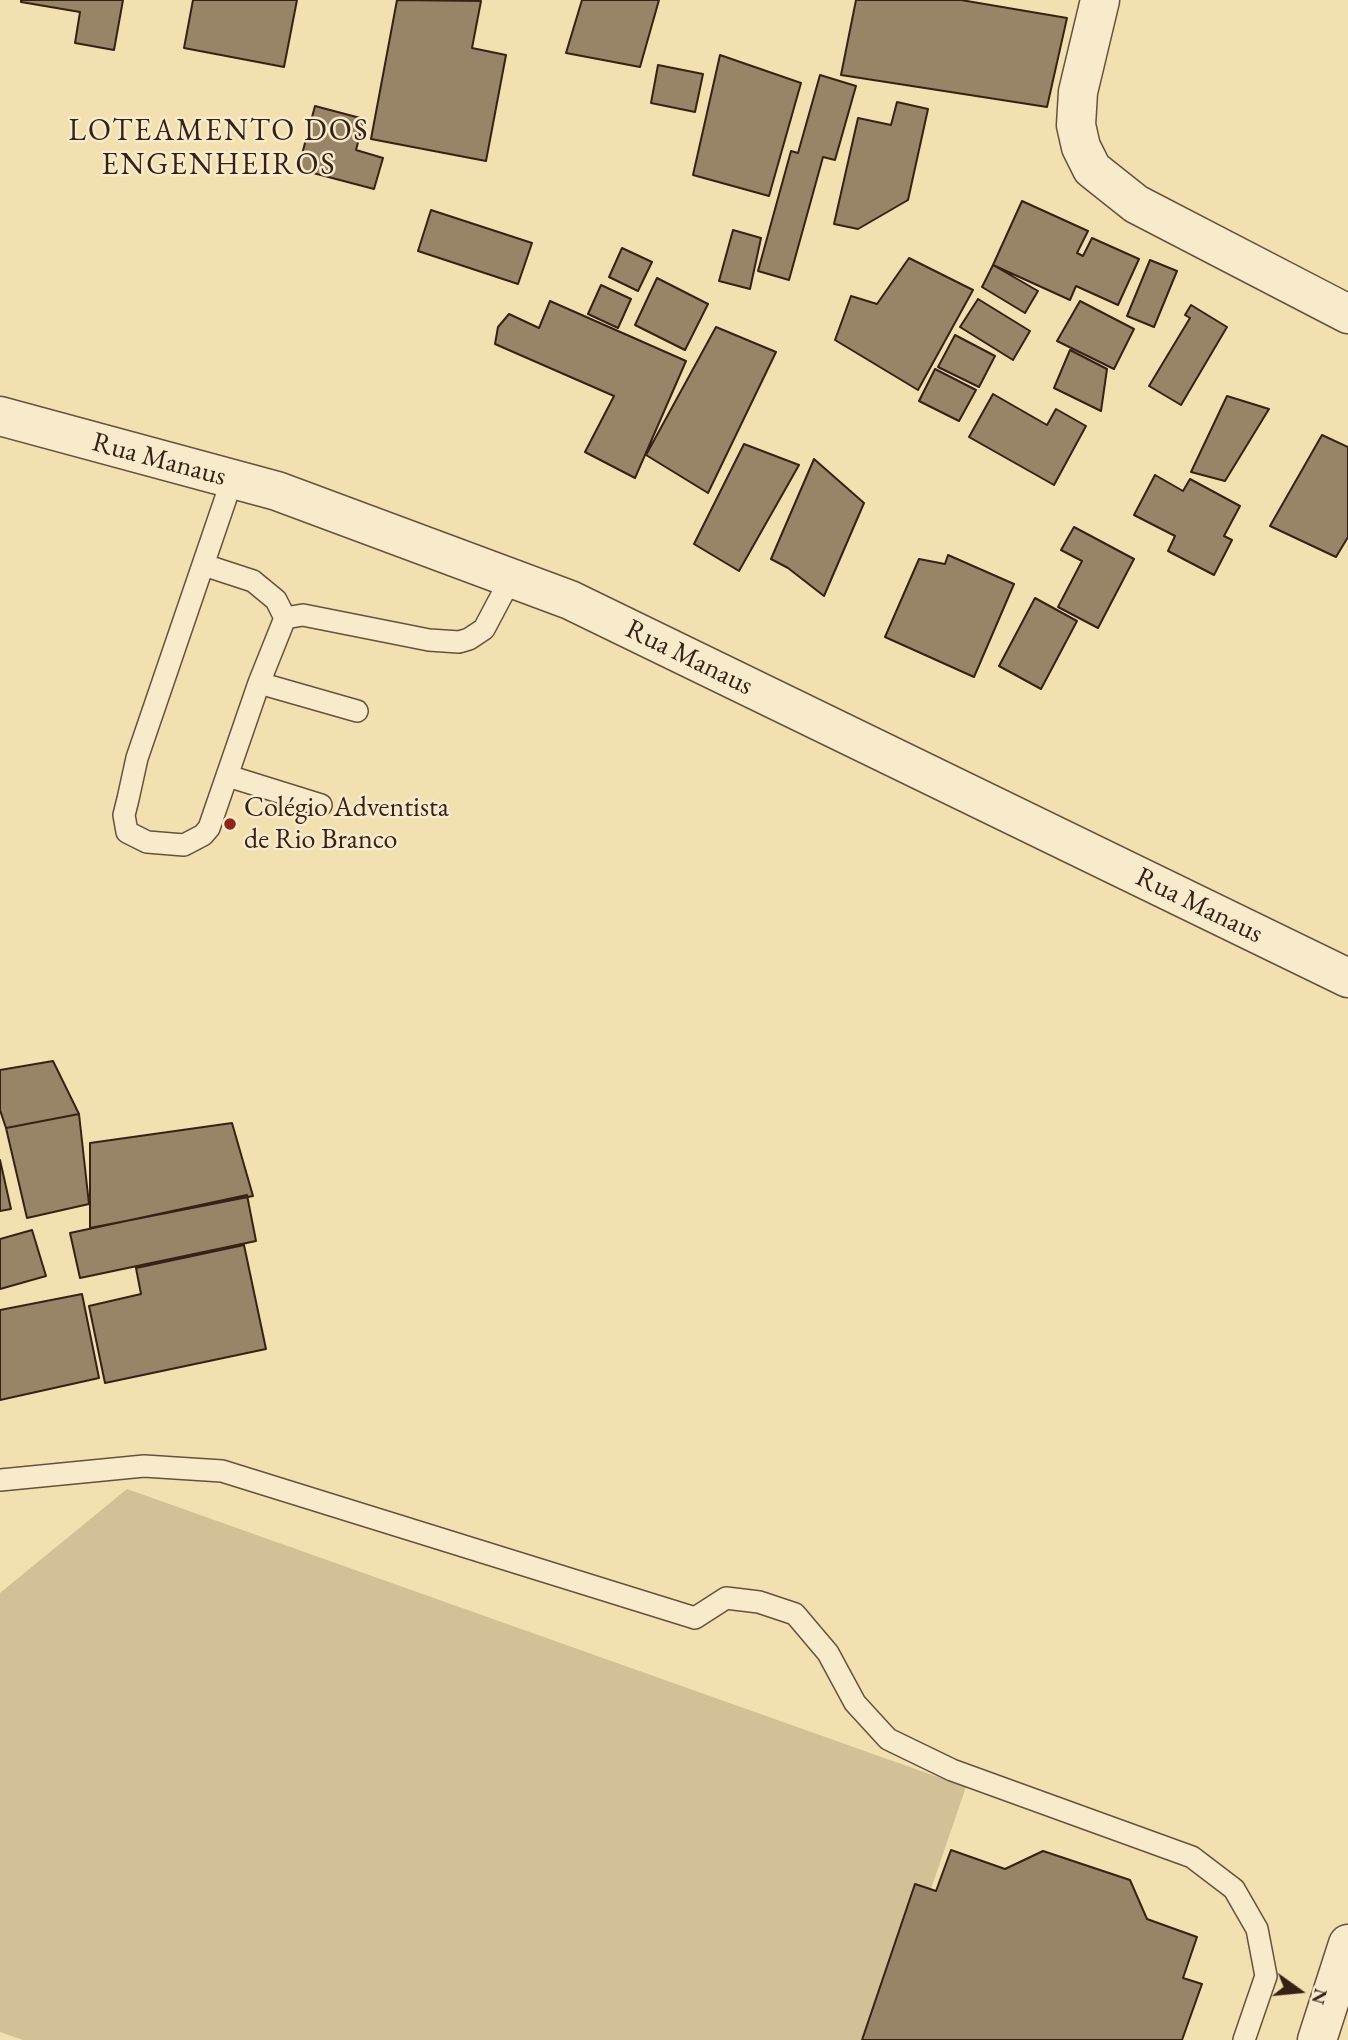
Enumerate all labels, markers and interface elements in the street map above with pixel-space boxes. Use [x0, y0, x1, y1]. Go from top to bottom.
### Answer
district label: LOTEAMENTO DOS ENGENHEIROS [70, 114, 368, 184]
street label: Rua Manaus [88, 426, 230, 494]
street label: Rua Manaus [620, 613, 758, 703]
place label: Colégio Adventista de Rio Branco [244, 791, 449, 857]
marker: Colégio Adventista de Rio Branco [222, 816, 238, 832]
street label: Rua Manaus [1130, 861, 1268, 951]
north arrow [1264, 1956, 1334, 2026]
text: N [1306, 1986, 1334, 2007]

